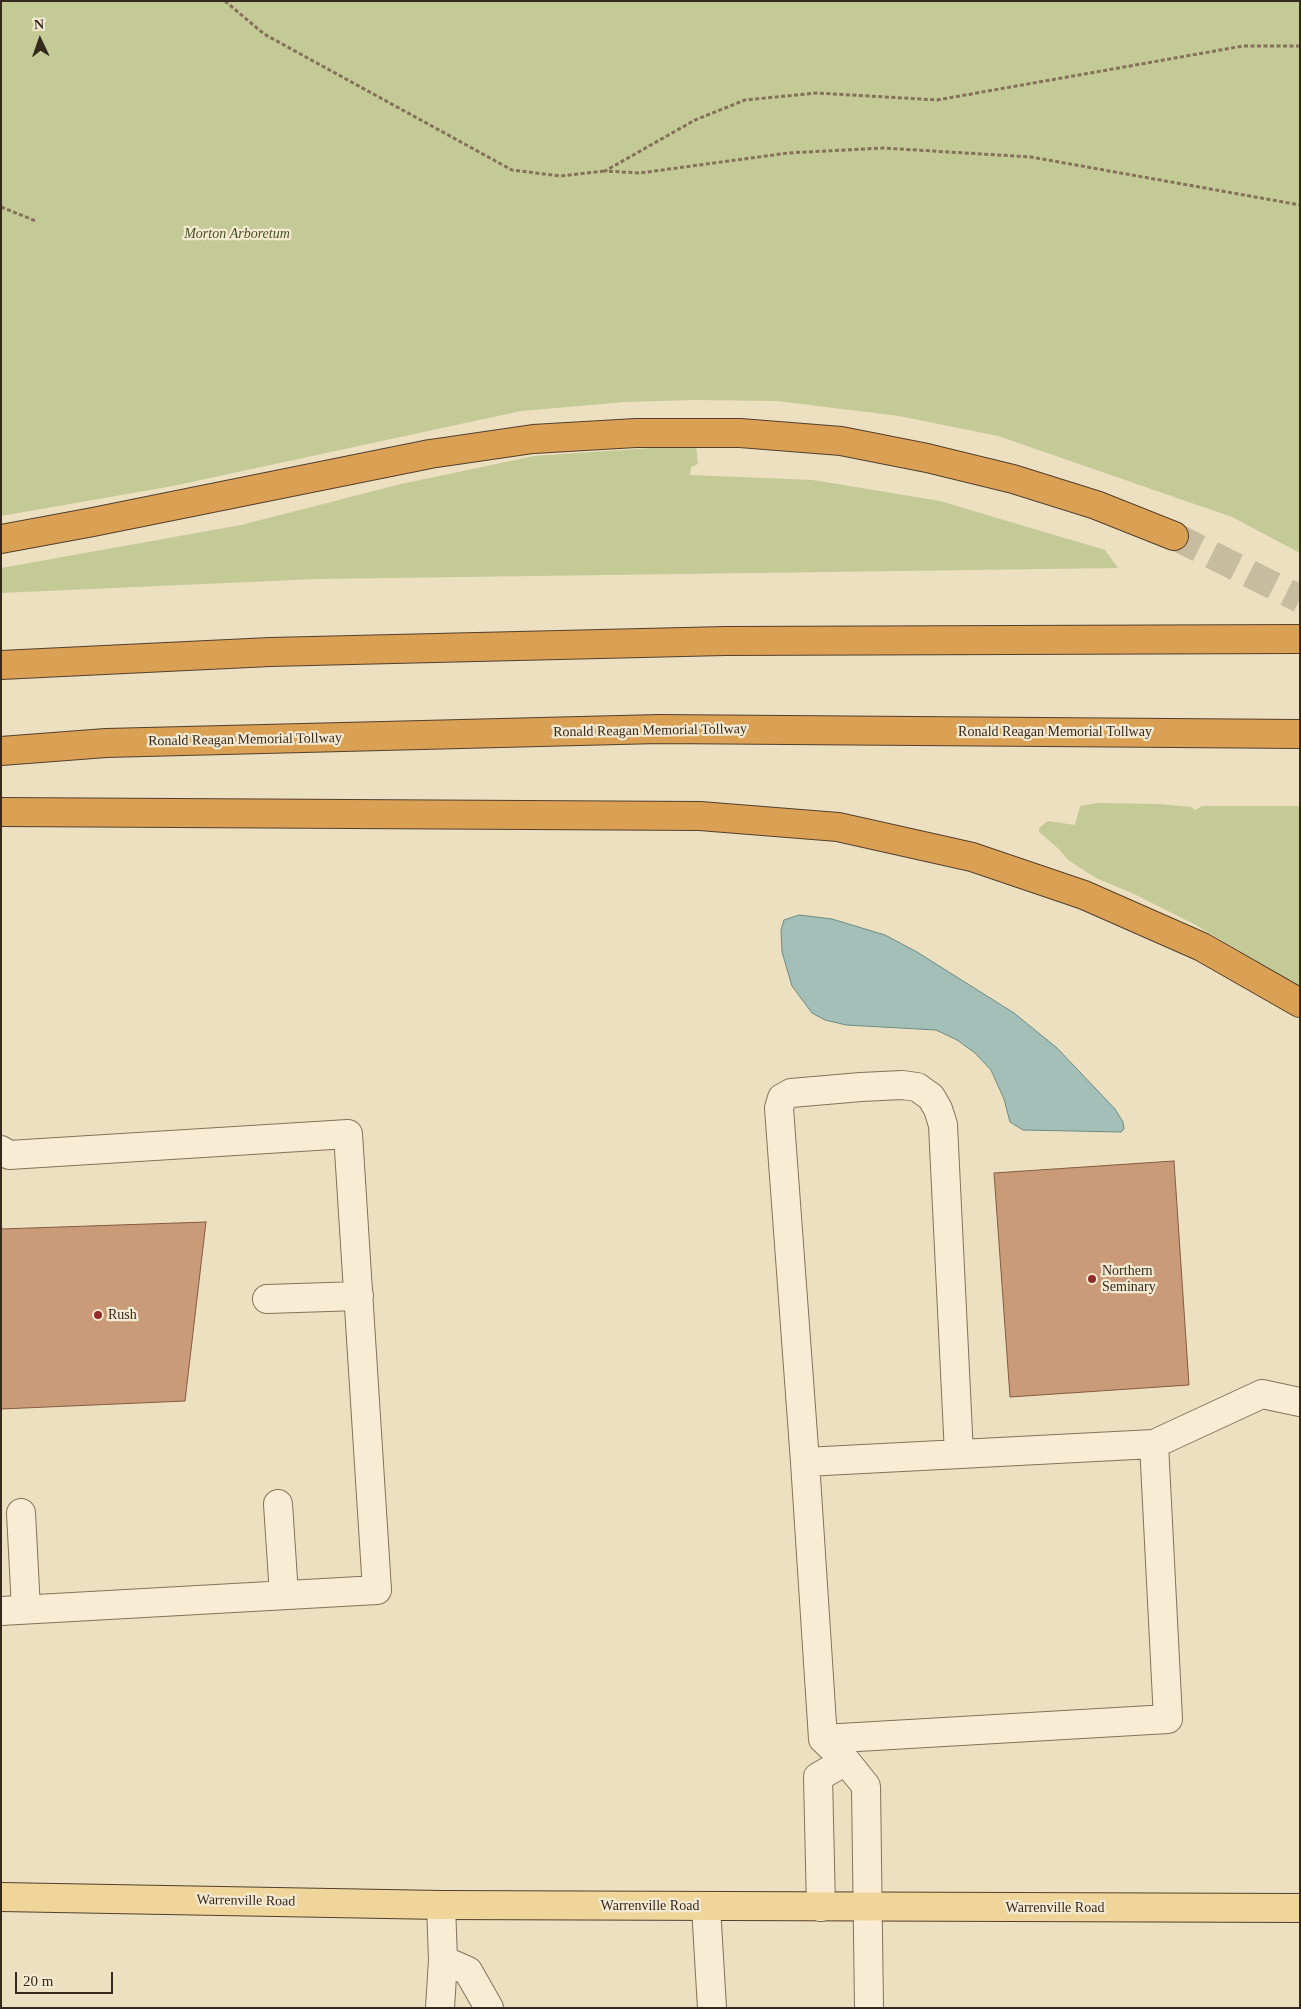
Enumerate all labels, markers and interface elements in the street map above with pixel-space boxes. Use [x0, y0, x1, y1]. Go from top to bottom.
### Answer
north arrow [15, 15, 65, 65]
text: N [34, 17, 45, 32]
park label: Morton Arboretum [184, 226, 290, 242]
street label: Ronald Reagan Memorial Tollway [553, 721, 747, 741]
street label: Ronald Reagan Memorial Tollway [958, 724, 1152, 740]
street label: Ronald Reagan Memorial Tollway [148, 730, 342, 750]
place label: Northern Seminary [1102, 1263, 1156, 1295]
marker: Northern Seminary [1086, 1273, 1098, 1285]
place label: Rush [108, 1307, 137, 1323]
marker: Rush [92, 1309, 104, 1321]
street label: Warrenville Road [196, 1892, 296, 1910]
street label: Warrenville Road [601, 1898, 699, 1914]
street label: Warrenville Road [1006, 1900, 1104, 1916]
scale bar [18, 1962, 115, 1994]
text: 20 m [23, 1973, 53, 1989]

